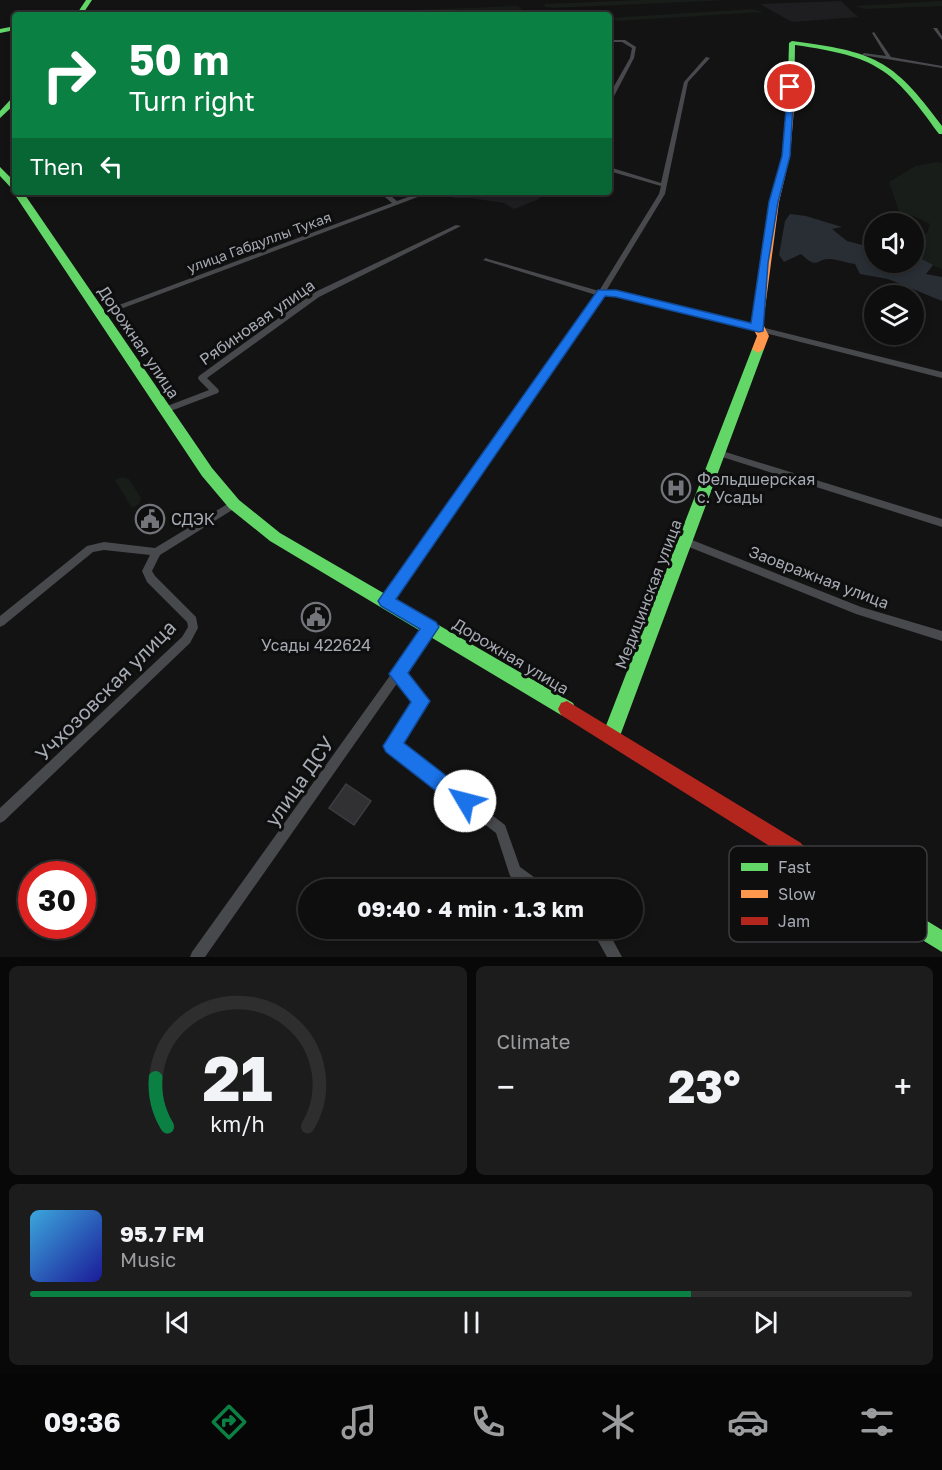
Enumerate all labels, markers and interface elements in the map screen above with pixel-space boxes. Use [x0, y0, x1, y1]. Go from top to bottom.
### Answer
text: 50 m [129, 34, 229, 84]
icon: right [30, 36, 108, 114]
pin [764, 61, 815, 112]
icon: arrive [773, 70, 806, 103]
text: Turn right [129, 85, 255, 117]
icon: left [95, 150, 128, 183]
text: Then [30, 153, 83, 180]
street label: улица Габдуллы Тукая [185, 208, 333, 276]
map controls [864, 213, 924, 345]
button: sound [864, 213, 924, 273]
street label: Рябиновая улица [195, 275, 319, 369]
street label: Дорожная улица [94, 282, 184, 402]
button: layers [864, 285, 924, 345]
place label: Фельдшерская с. Усады [697, 469, 815, 507]
hospital icon: Фельдшерская с. Усады [660, 472, 692, 504]
public building icon: СДЭК [134, 503, 166, 535]
place label: СДЭК [171, 509, 215, 529]
street label: Медицинская улица [610, 516, 686, 672]
street label: Заовражная улица [746, 541, 892, 613]
public building icon: Усады 422624 [300, 601, 332, 633]
street label: Дорожная улица [449, 613, 573, 699]
street label: Учхозовская улица [30, 615, 180, 765]
place label: Усады 422624 [261, 635, 371, 655]
street label: улица ДСУ [259, 731, 339, 831]
position arrow [433, 769, 497, 833]
legend [729, 846, 927, 942]
text: Fast [778, 857, 811, 877]
speed limit sign: 30 [18, 861, 96, 939]
text: Slow [778, 884, 816, 904]
text: 09:40 · 4 min · 1.3 km [357, 895, 584, 922]
text: Jam [778, 911, 810, 931]
text: Climate [497, 1029, 570, 1053]
text: 21 [203, 1040, 273, 1115]
text: 23° [668, 1059, 740, 1113]
text: − [497, 1067, 515, 1106]
text: + [894, 1067, 912, 1106]
text: km/h [210, 1112, 265, 1138]
text: 95.7 FM [120, 1220, 205, 1247]
text: Music [120, 1247, 176, 1271]
icon: previous [161, 1306, 194, 1339]
icon: pause [455, 1306, 488, 1339]
icon: next [749, 1306, 782, 1339]
icon: directions [208, 1401, 250, 1443]
icon: music [338, 1401, 380, 1443]
icon: phone [467, 1401, 509, 1443]
icon: climate [597, 1401, 639, 1443]
icon: car [727, 1401, 769, 1443]
icon: filters [856, 1401, 898, 1443]
text: 09:36 [44, 1406, 121, 1438]

